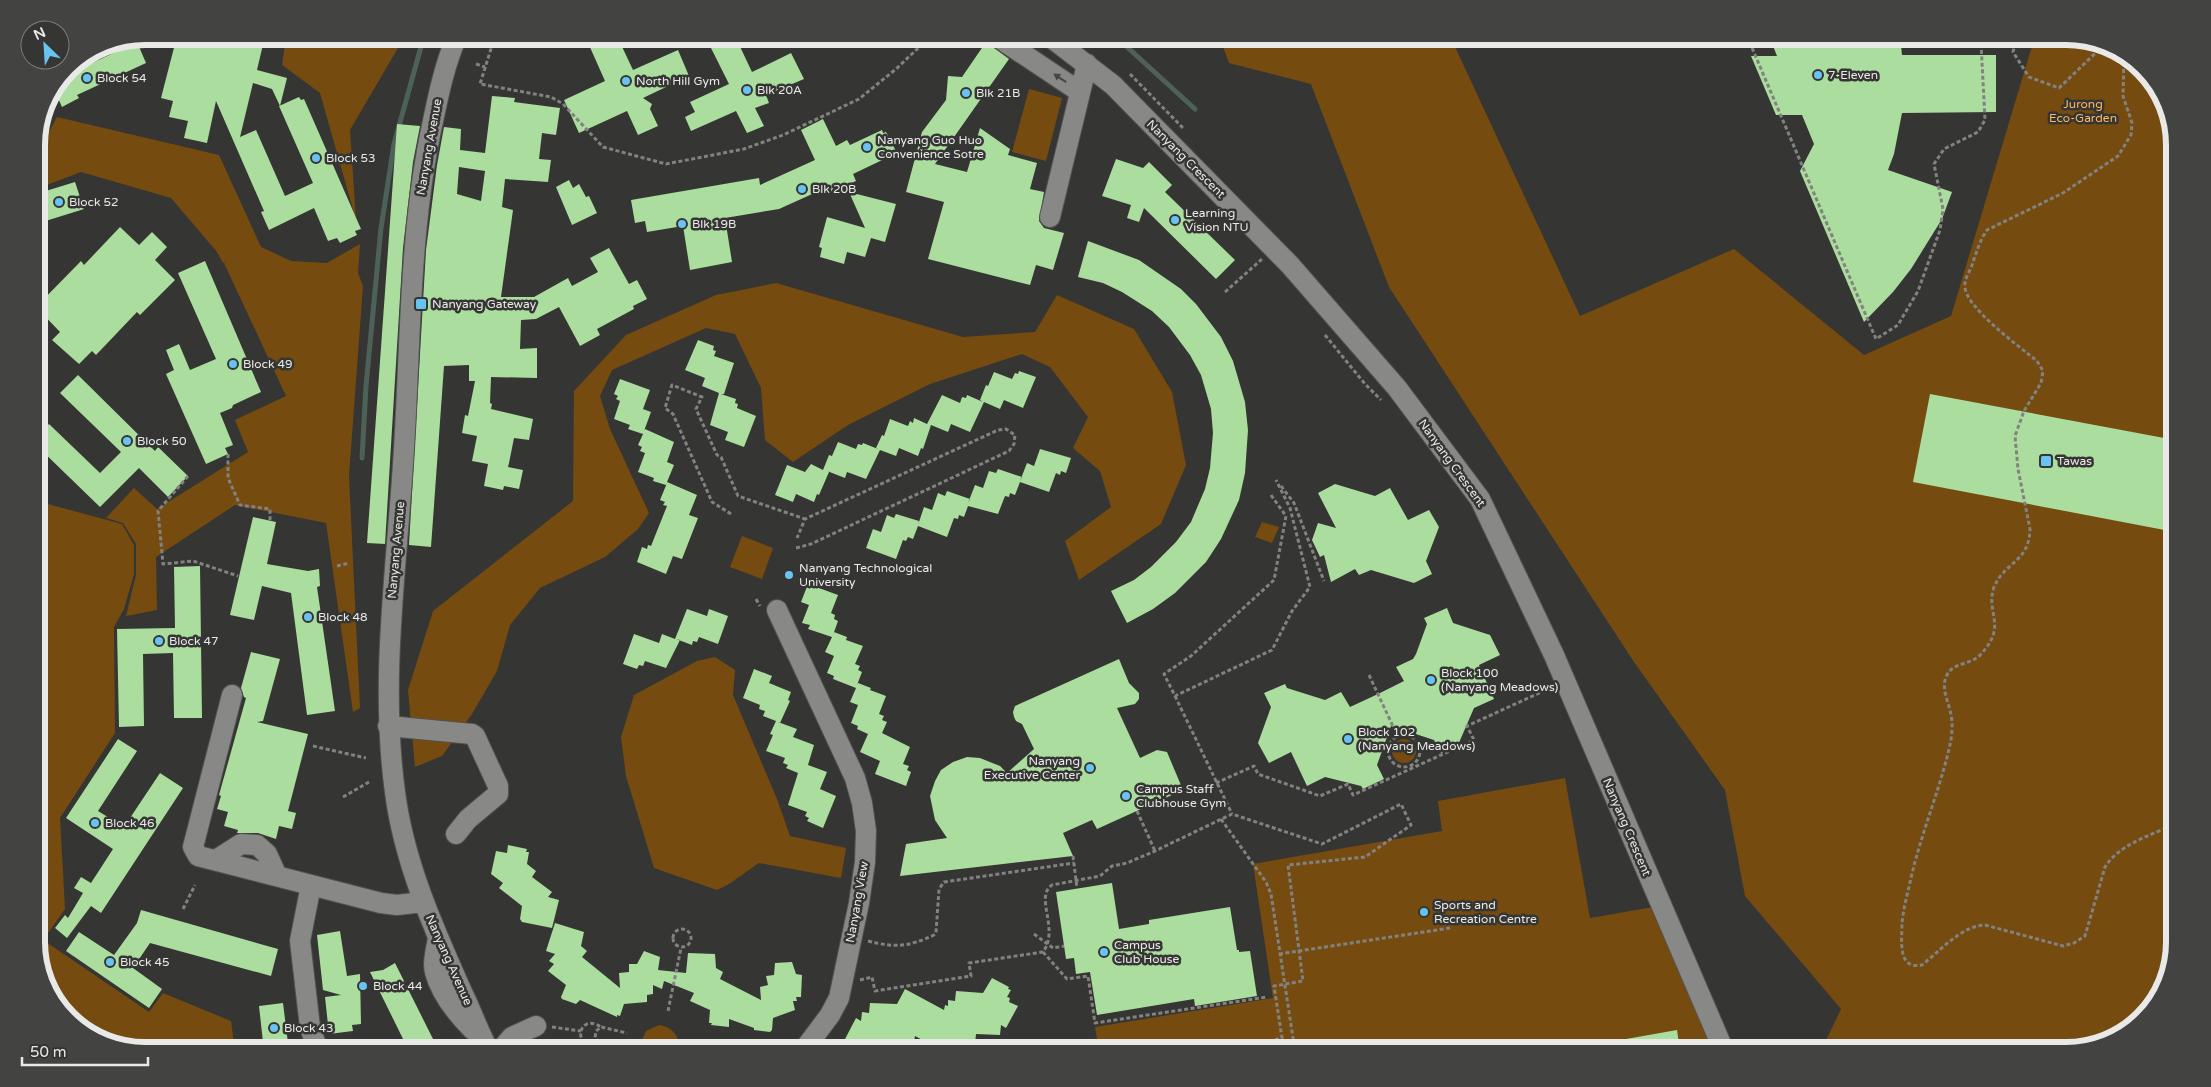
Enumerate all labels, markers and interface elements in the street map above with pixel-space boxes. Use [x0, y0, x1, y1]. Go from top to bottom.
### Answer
north arrow [20, 20, 70, 70]
text: N [31, 24, 48, 44]
place label: 7-Eleven [1828, 68, 1878, 82]
marker: 7-Eleven [1812, 69, 1824, 81]
place label: Block 54 [97, 71, 147, 85]
marker: Block 54 [81, 72, 93, 84]
one-way arrow [1053, 73, 1067, 83]
place label: North Hill Gym [636, 74, 720, 88]
marker: North Hill Gym [620, 75, 632, 87]
place label: Blk 20A [757, 83, 802, 97]
marker: Blk 20A [741, 84, 753, 96]
place label: Blk 21B [976, 86, 1020, 100]
marker: Blk 21B [960, 87, 972, 99]
park label: Jurong Eco-Garden [2049, 97, 2117, 125]
street label: Nanyang Avenue [414, 98, 444, 196]
street label: Nanyang Crescent [1144, 117, 1228, 201]
place label: Nanyang Guo Huo Convenience Sotre [877, 133, 984, 161]
marker: Nanyang Guo Huo Convenience Sotre [861, 141, 873, 153]
place label: Block 53 [326, 151, 376, 165]
marker: Block 53 [310, 152, 322, 164]
place label: Blk 20B [812, 182, 856, 196]
marker: Blk 20B [796, 183, 808, 195]
place label: Block 52 [69, 195, 119, 209]
marker: Block 52 [53, 196, 65, 208]
place label: Learning Vision NTU [1185, 206, 1249, 234]
marker: Learning Vision NTU [1169, 214, 1181, 226]
place label: Blk 19B [692, 217, 736, 231]
marker: Blk 19B [676, 218, 688, 230]
marker: Nanyang Gateway [414, 297, 428, 311]
place label: Nanyang Gateway [432, 297, 537, 311]
place label: Block 49 [243, 357, 293, 371]
marker: Block 49 [227, 358, 239, 370]
street label: Nanyang Crescent [1416, 416, 1489, 510]
place label: Block 50 [137, 434, 187, 448]
marker: Block 50 [121, 435, 133, 447]
marker: Tawas [2039, 454, 2053, 468]
place label: Tawas [2057, 454, 2092, 468]
street label: Nanyang Avenue [385, 501, 407, 599]
place label: Nanyang Technological University [799, 561, 932, 589]
marker: Nanyang Technological University [783, 569, 795, 581]
place label: Block 48 [318, 610, 368, 624]
marker: Block 48 [302, 611, 314, 623]
place label: Block 47 [169, 634, 219, 648]
marker: Block 47 [153, 635, 165, 647]
place label: Block 100 (Nanyang Meadows) [1441, 666, 1558, 694]
marker: Block 100 (Nanyang Meadows) [1425, 674, 1437, 686]
place label: Block 102 (Nanyang Meadows) [1358, 725, 1475, 753]
marker: Block 102 (Nanyang Meadows) [1342, 733, 1354, 745]
place label: Nanyang Executive Center [984, 754, 1080, 782]
marker: Nanyang Executive Center [1084, 762, 1096, 774]
street label: Nanyang Crescent [1600, 776, 1654, 878]
place label: Campus Staff Clubhouse Gym [1136, 782, 1226, 810]
marker: Campus Staff Clubhouse Gym [1120, 790, 1132, 802]
place label: Block 46 [105, 816, 155, 830]
marker: Block 46 [89, 817, 101, 829]
street label: Nanyang View [843, 860, 871, 944]
place label: Sports and Recreation Centre [1434, 898, 1537, 926]
marker: Sports and Recreation Centre [1418, 906, 1430, 918]
street label: Nanyang Avenue [423, 913, 475, 1008]
place label: Campus Club House [1114, 938, 1180, 966]
marker: Campus Club House [1098, 946, 1110, 958]
place label: Block 45 [120, 955, 170, 969]
marker: Block 45 [104, 956, 116, 968]
place label: Block 44 [373, 979, 423, 993]
marker: Block 44 [357, 980, 369, 992]
place label: Block 43 [284, 1021, 334, 1035]
marker: Block 43 [268, 1022, 280, 1034]
scale bar [22, 1034, 149, 1066]
text: 50 m [30, 1043, 67, 1061]

